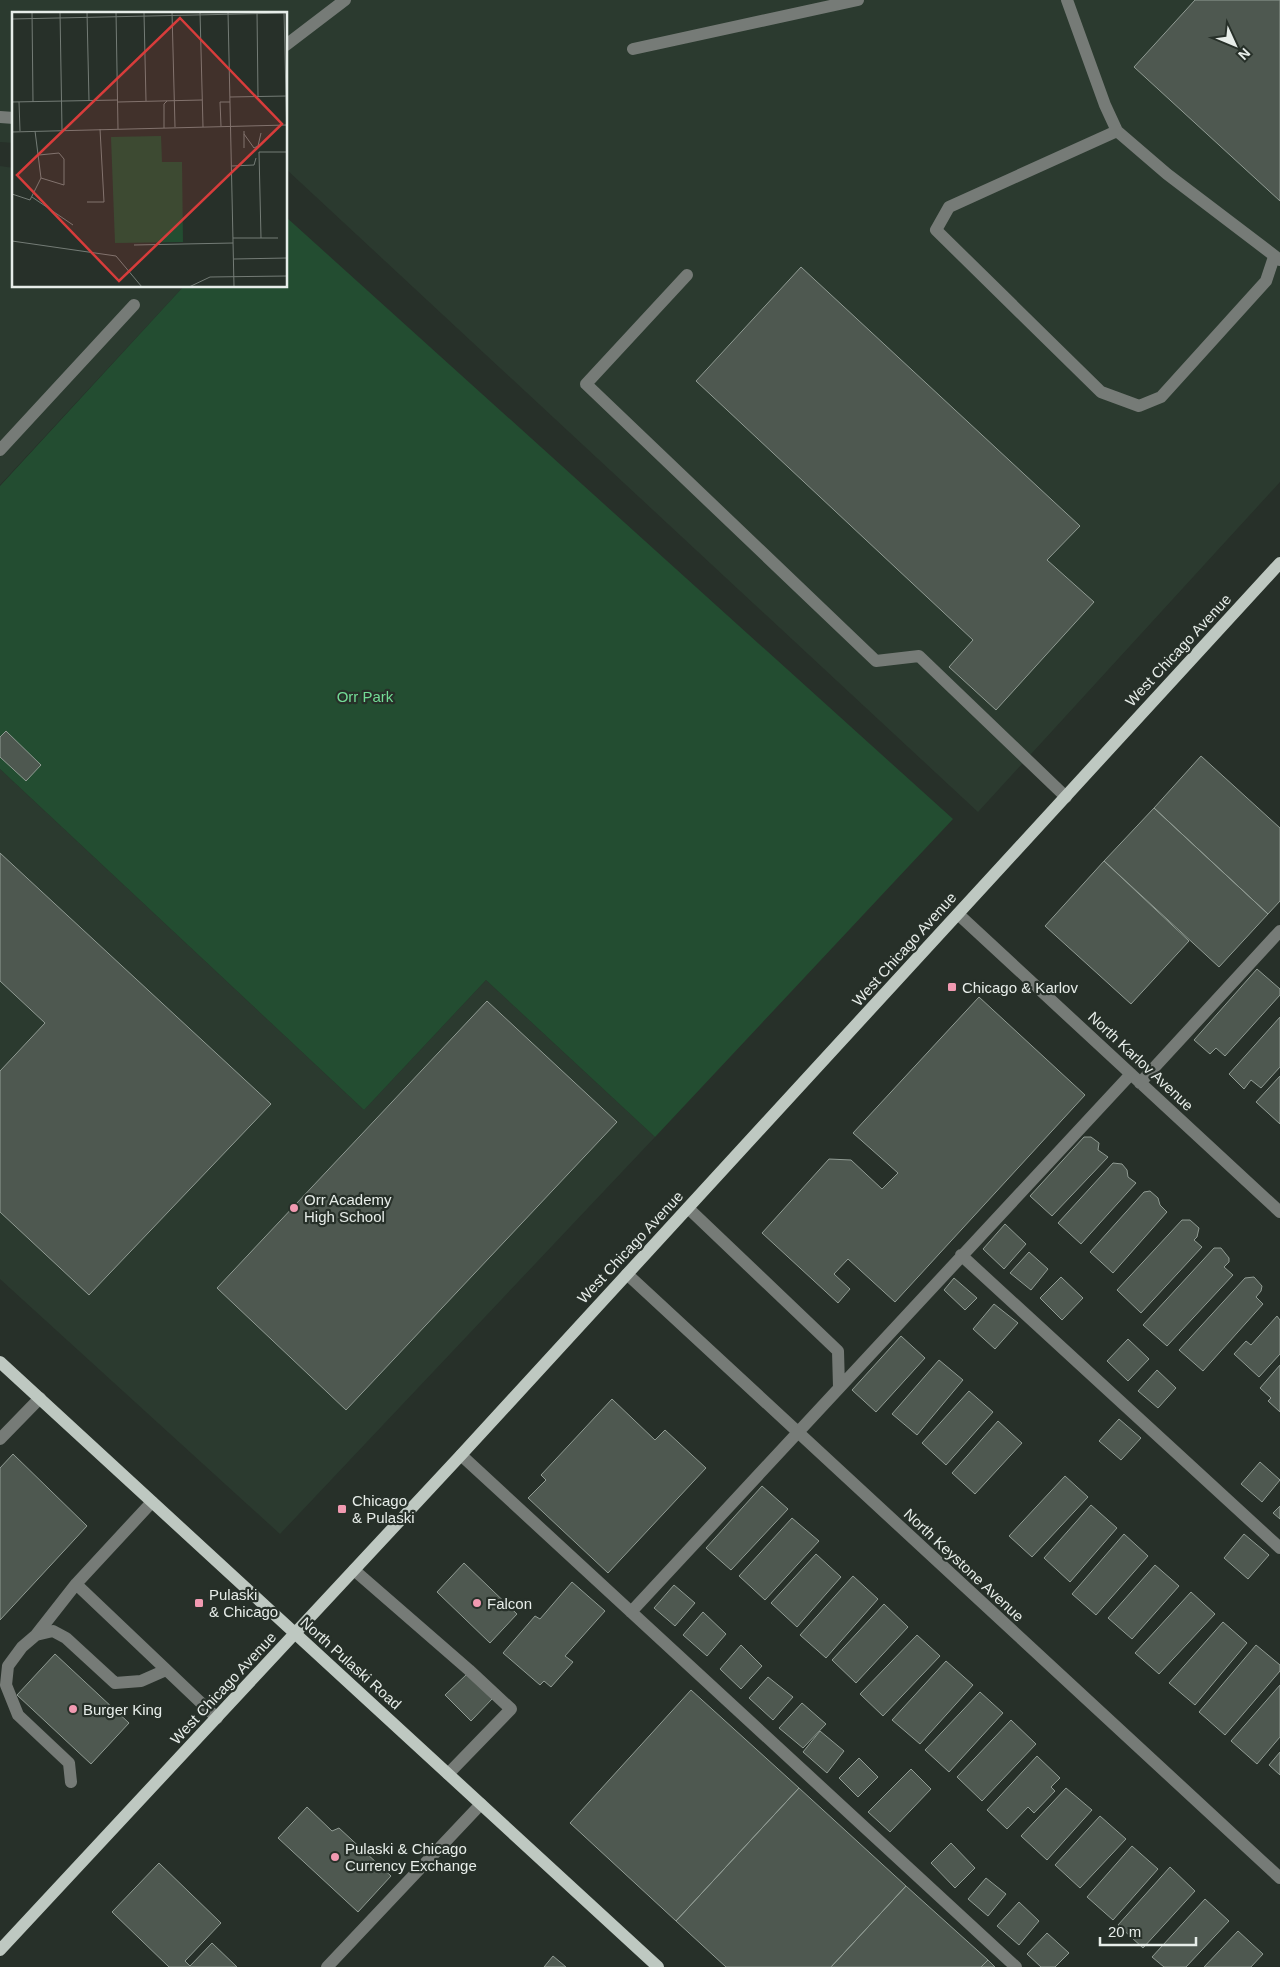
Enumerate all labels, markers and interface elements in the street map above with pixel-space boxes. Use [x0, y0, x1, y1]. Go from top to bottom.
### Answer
inset map [12, 12, 288, 288]
north arrow [1210, 20, 1260, 70]
text: N [1235, 45, 1254, 63]
street label: West Chicago Avenue [1122, 590, 1234, 710]
park label: Orr Park [337, 688, 394, 705]
street label: West Chicago Avenue [848, 889, 960, 1009]
place label: Chicago & Karlov [962, 979, 1078, 996]
marker: Chicago & Karlov [946, 981, 958, 993]
street label: North Karlov Avenue [1085, 1008, 1197, 1114]
street label: West Chicago Avenue [574, 1187, 686, 1307]
place label: Orr Academy High School [304, 1191, 392, 1225]
marker: Orr Academy High School [288, 1202, 300, 1214]
place label: Chicago & Pulaski [352, 1492, 415, 1526]
marker: Chicago & Pulaski [336, 1503, 348, 1515]
street label: North Keystone Avenue [901, 1505, 1027, 1625]
place label: Pulaski & Chicago [209, 1586, 278, 1620]
place label: Falcon [487, 1595, 532, 1612]
marker: Pulaski & Chicago [193, 1597, 205, 1609]
marker: Falcon [471, 1597, 483, 1609]
street label: North Pulaski Road [297, 1613, 405, 1713]
street label: West Chicago Avenue [167, 1628, 279, 1748]
place label: Burger King [83, 1701, 162, 1718]
marker: Burger King [67, 1703, 79, 1715]
place label: Pulaski & Chicago Currency Exchange [345, 1840, 477, 1874]
marker: Pulaski & Chicago Currency Exchange [329, 1851, 341, 1863]
scale bar [1100, 1914, 1196, 1946]
text: 20 m [1108, 1923, 1141, 1940]

